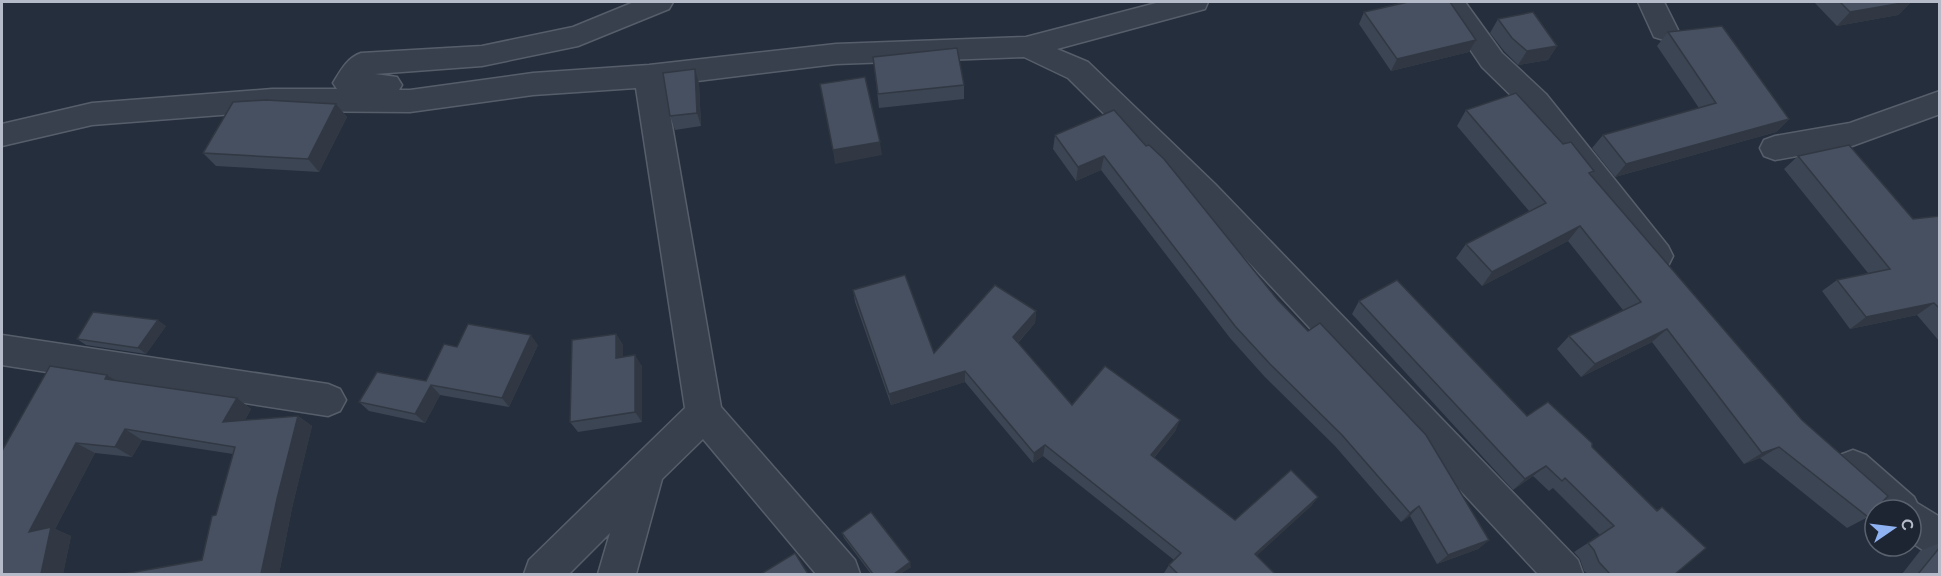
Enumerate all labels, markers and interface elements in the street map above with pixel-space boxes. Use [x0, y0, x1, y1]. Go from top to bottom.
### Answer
north arrow [1863, 498, 1923, 558]
text: С [1897, 517, 1918, 532]

